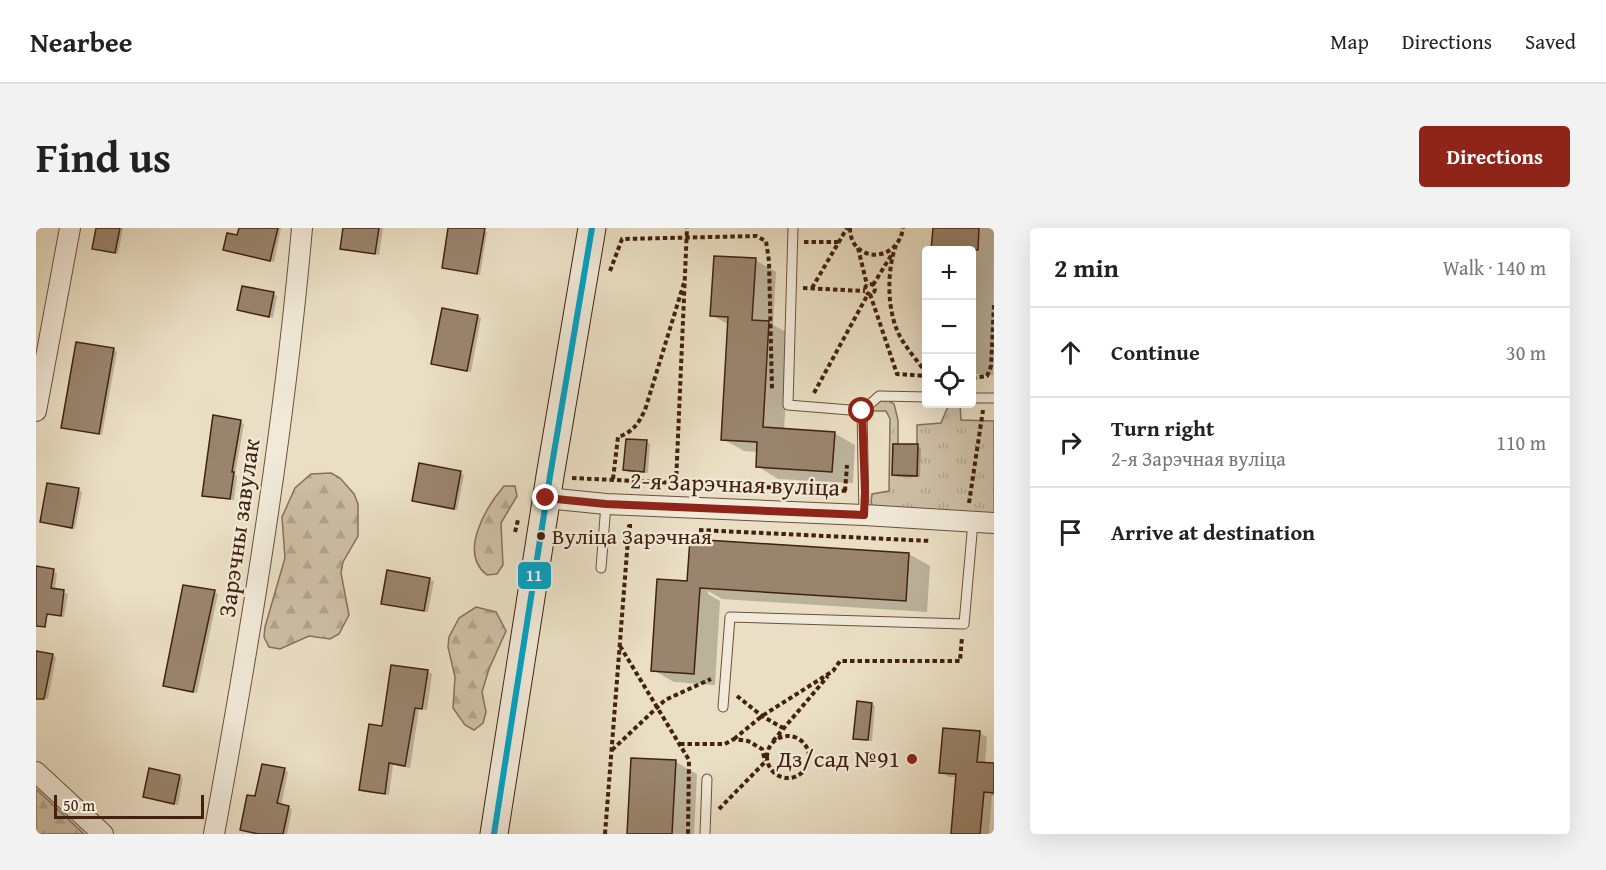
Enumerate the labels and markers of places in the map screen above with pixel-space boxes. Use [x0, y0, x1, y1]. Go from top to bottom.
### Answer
place label: Вуліца Зарэчная [552, 520, 712, 552]
marker: Вуліца Зарэчная [535, 530, 547, 542]
place label: Дз/сад №91 [776, 741, 900, 776]
marker: Дз/сад №91 [905, 752, 919, 766]

